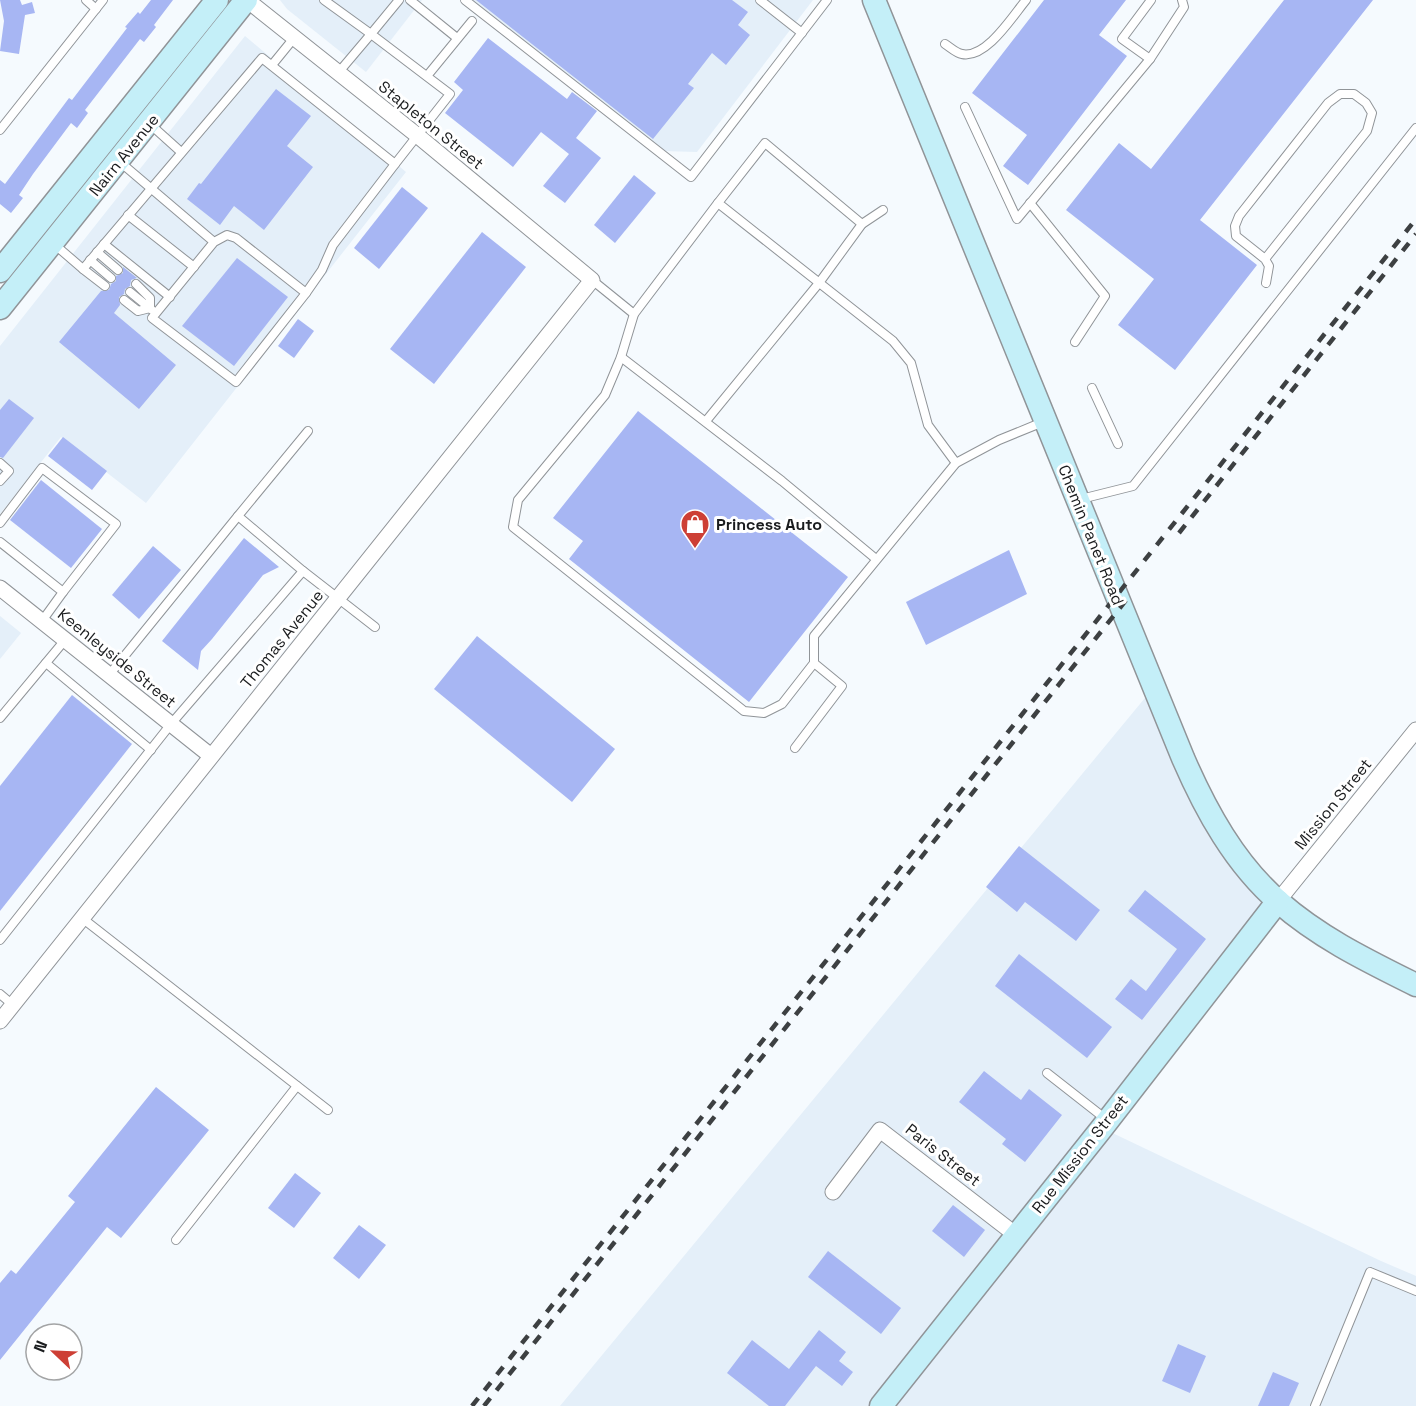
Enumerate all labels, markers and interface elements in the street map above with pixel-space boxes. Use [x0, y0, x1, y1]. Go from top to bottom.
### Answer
street label: Stapleton Street [374, 76, 488, 174]
street label: Nairn Avenue [84, 110, 164, 200]
street label: Chemin Panet Road [1053, 462, 1129, 608]
shop icon: Princess Auto [679, 508, 711, 550]
place label: Princess Auto [716, 514, 822, 535]
street label: Thomas Avenue [236, 585, 328, 693]
street label: Keenleyside Street [53, 604, 181, 712]
street label: Mission Street [1290, 754, 1376, 854]
street label: Rue Mission Street [1027, 1091, 1133, 1217]
street label: Paris Street [901, 1119, 985, 1191]
north arrow [24, 1322, 84, 1382]
text: N [29, 1337, 52, 1355]

